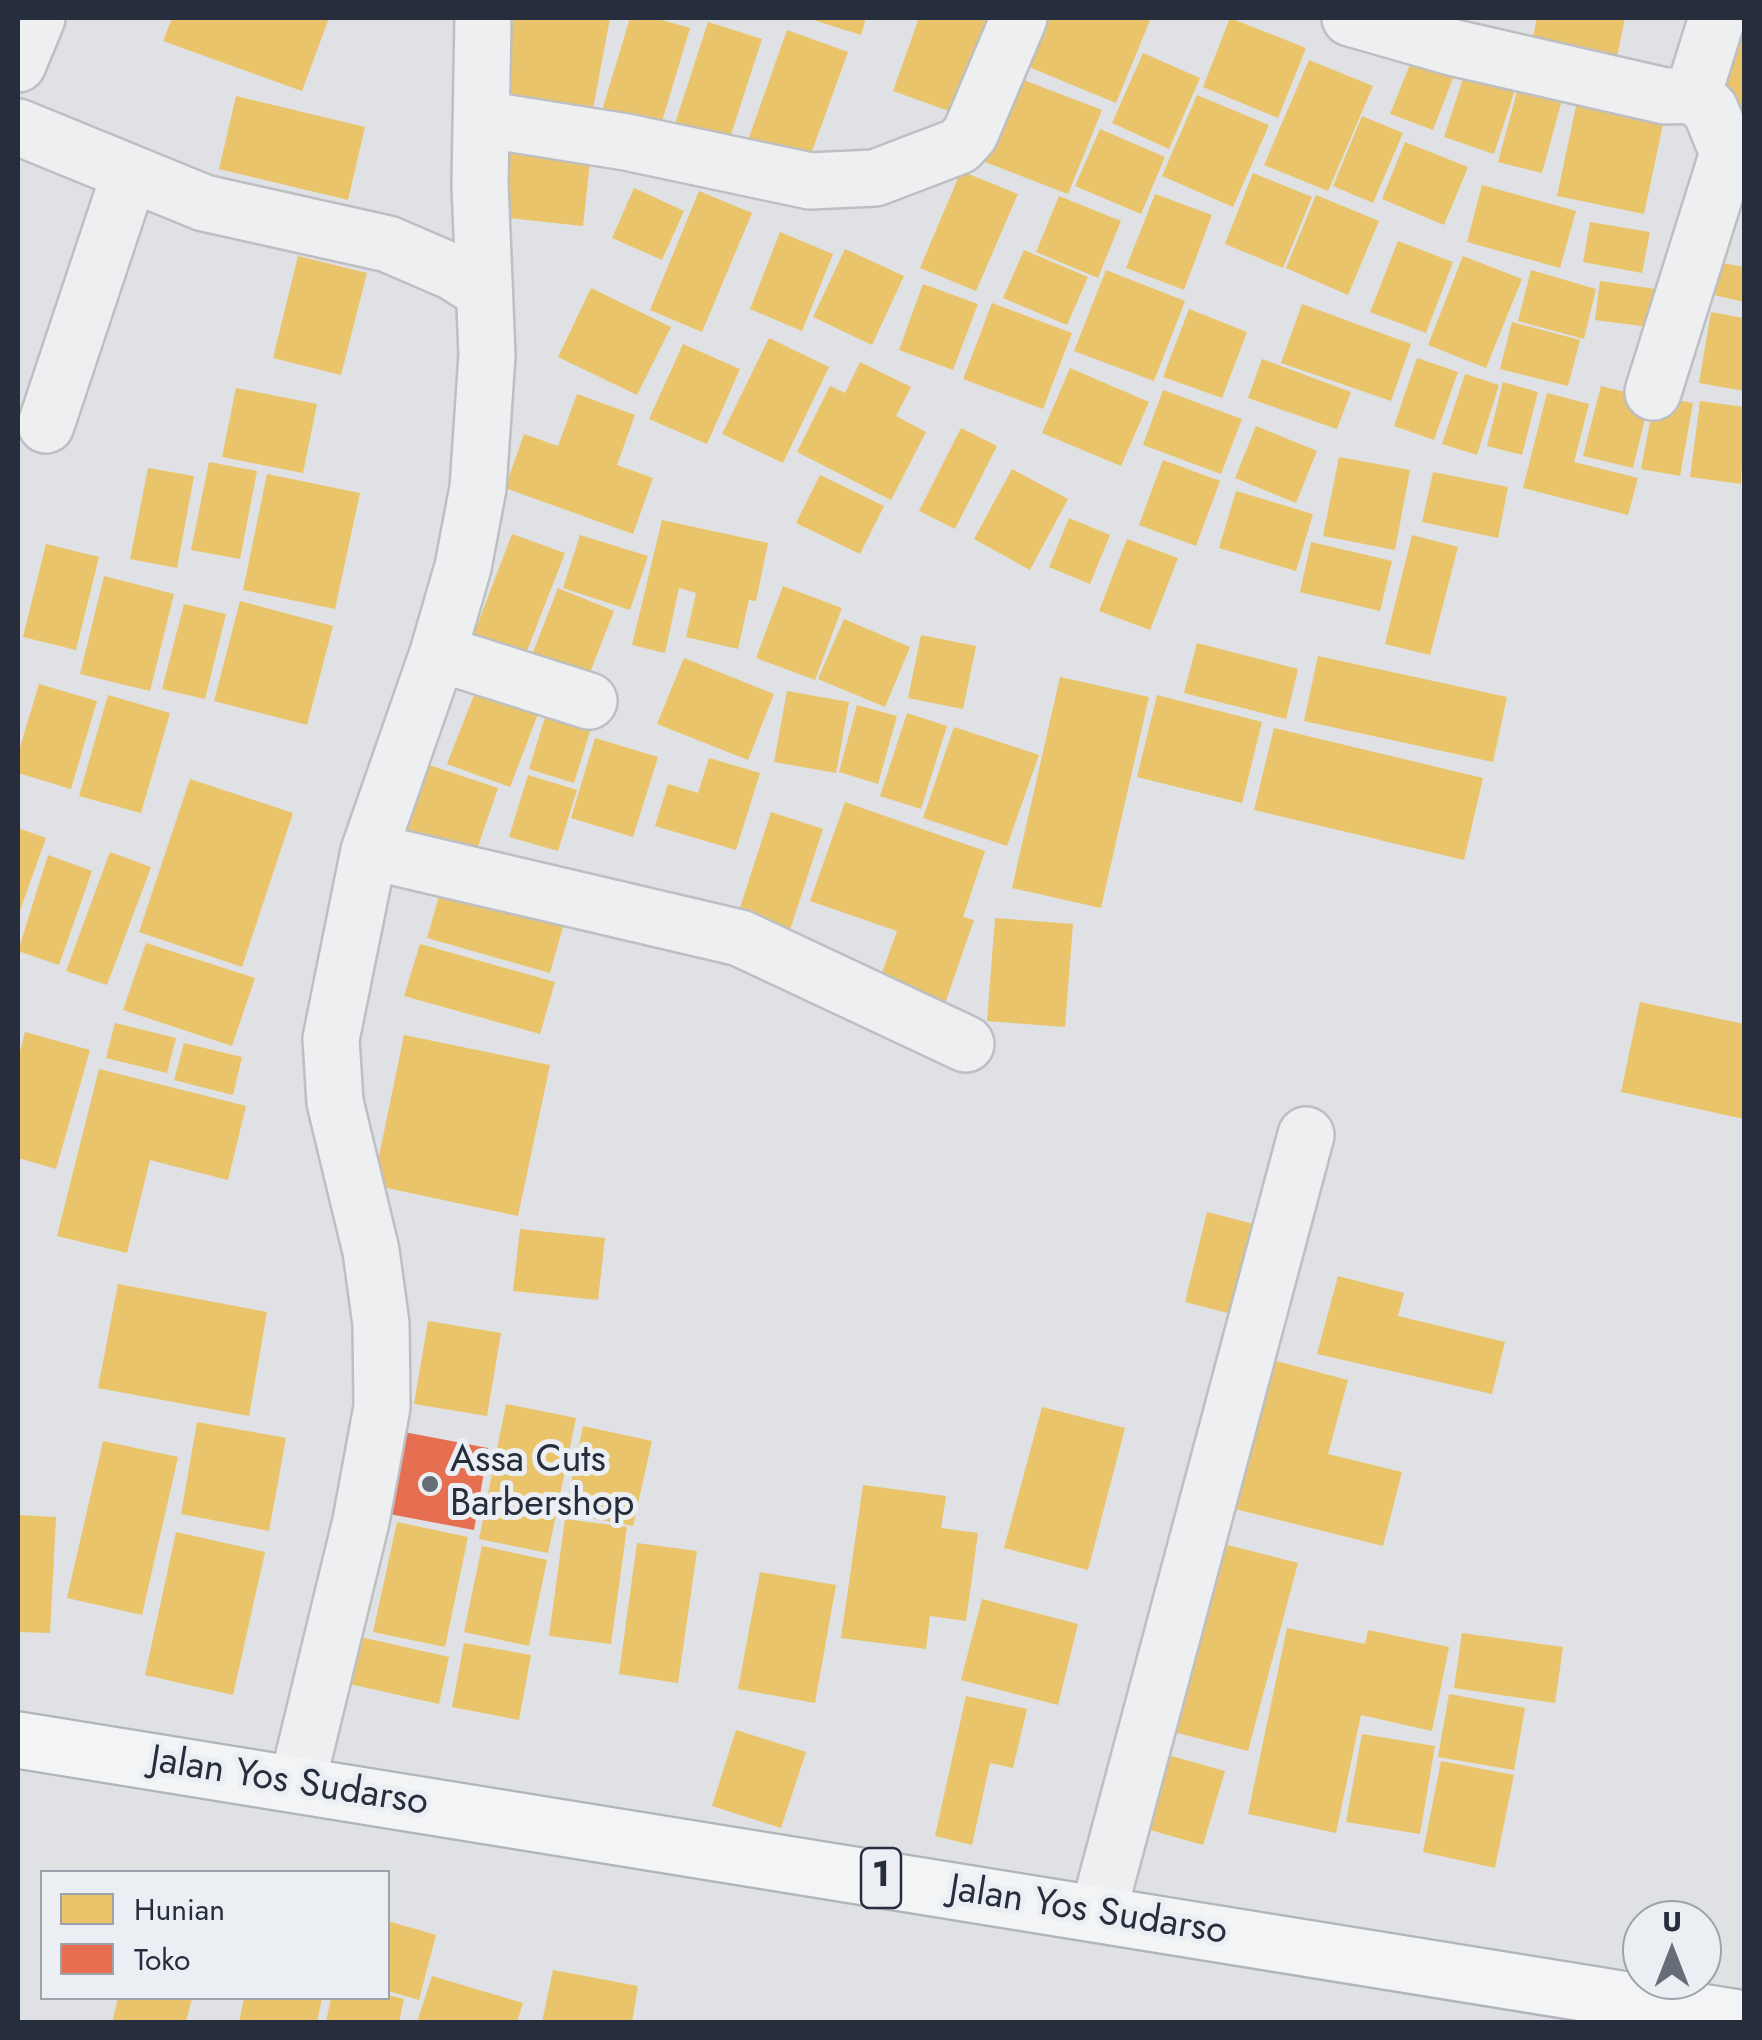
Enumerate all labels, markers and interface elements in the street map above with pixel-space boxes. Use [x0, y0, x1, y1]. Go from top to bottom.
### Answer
place label: Assa Cuts Barbershop [450, 1439, 634, 1528]
marker: Assa Cuts Barbershop [419, 1473, 441, 1495]
street label: Jalan Yos Sudarso [147, 1739, 431, 1827]
road number: 1 [861, 1848, 901, 1908]
street label: Jalan Yos Sudarso [946, 1868, 1230, 1956]
legend [40, 1870, 390, 2000]
text: Hunian [134, 1888, 225, 1931]
north arrow [1622, 1900, 1722, 2000]
text: U [1662, 1901, 1682, 1942]
text: Toko [134, 1938, 190, 1981]

